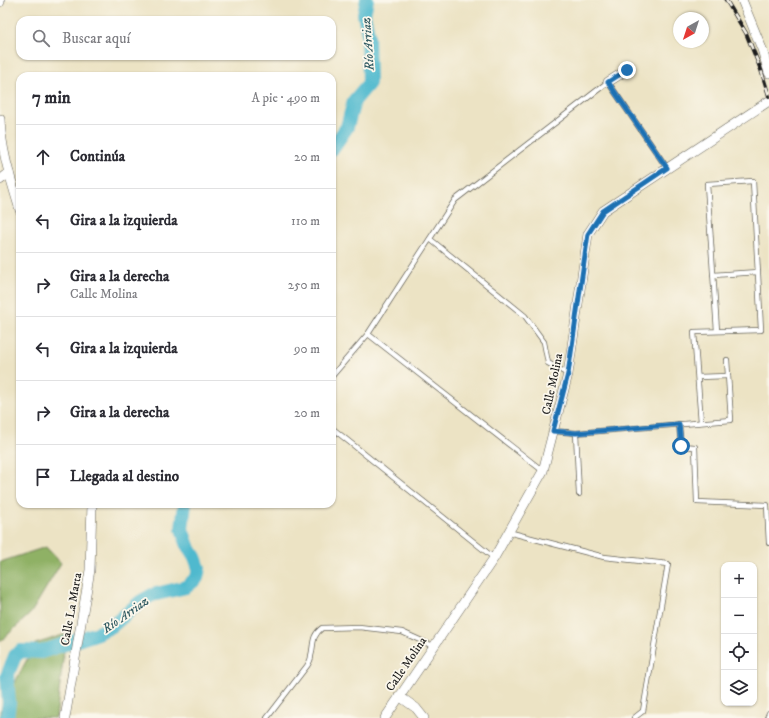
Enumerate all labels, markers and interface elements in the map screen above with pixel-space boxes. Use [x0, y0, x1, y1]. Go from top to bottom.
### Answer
north arrow [673, 12, 709, 48]
search box [16, 16, 336, 60]
water label: Río Arriaz [358, 17, 378, 72]
icon: search [30, 27, 52, 49]
text: Buscar aquí [62, 29, 130, 48]
route end [618, 61, 636, 79]
text: 7 min [32, 87, 71, 109]
text: A pie · 490 m [251, 90, 320, 106]
icon: ahead [32, 146, 54, 168]
text: Continúa [70, 147, 125, 166]
text: 20 m [294, 149, 320, 165]
icon: left [32, 210, 54, 232]
text: Gira a la izquierda [70, 211, 178, 230]
text: 110 m [291, 213, 320, 229]
text: Gira a la derecha [70, 267, 169, 286]
icon: right [32, 274, 54, 296]
text: 250 m [288, 277, 320, 293]
text: Calle Molina [70, 286, 138, 302]
icon: left [32, 338, 54, 360]
text: Gira a la izquierda [70, 339, 178, 358]
text: 90 m [294, 341, 320, 357]
street label: Calle Molina [539, 351, 567, 416]
icon: right [32, 402, 54, 424]
text: Gira a la derecha [70, 403, 169, 422]
text: 20 m [294, 405, 320, 421]
route start [672, 437, 690, 455]
icon: arrive [32, 466, 54, 488]
text: Llegada al destino [70, 467, 179, 486]
map controls [721, 562, 757, 706]
button: + [721, 562, 757, 598]
street label: Calle La Marta [58, 571, 85, 647]
water label: Río Arriaz [98, 593, 152, 637]
button: − [721, 598, 757, 634]
street label: Calle Molina [383, 633, 431, 694]
button: locate [721, 634, 757, 670]
button: layers [721, 670, 757, 706]

